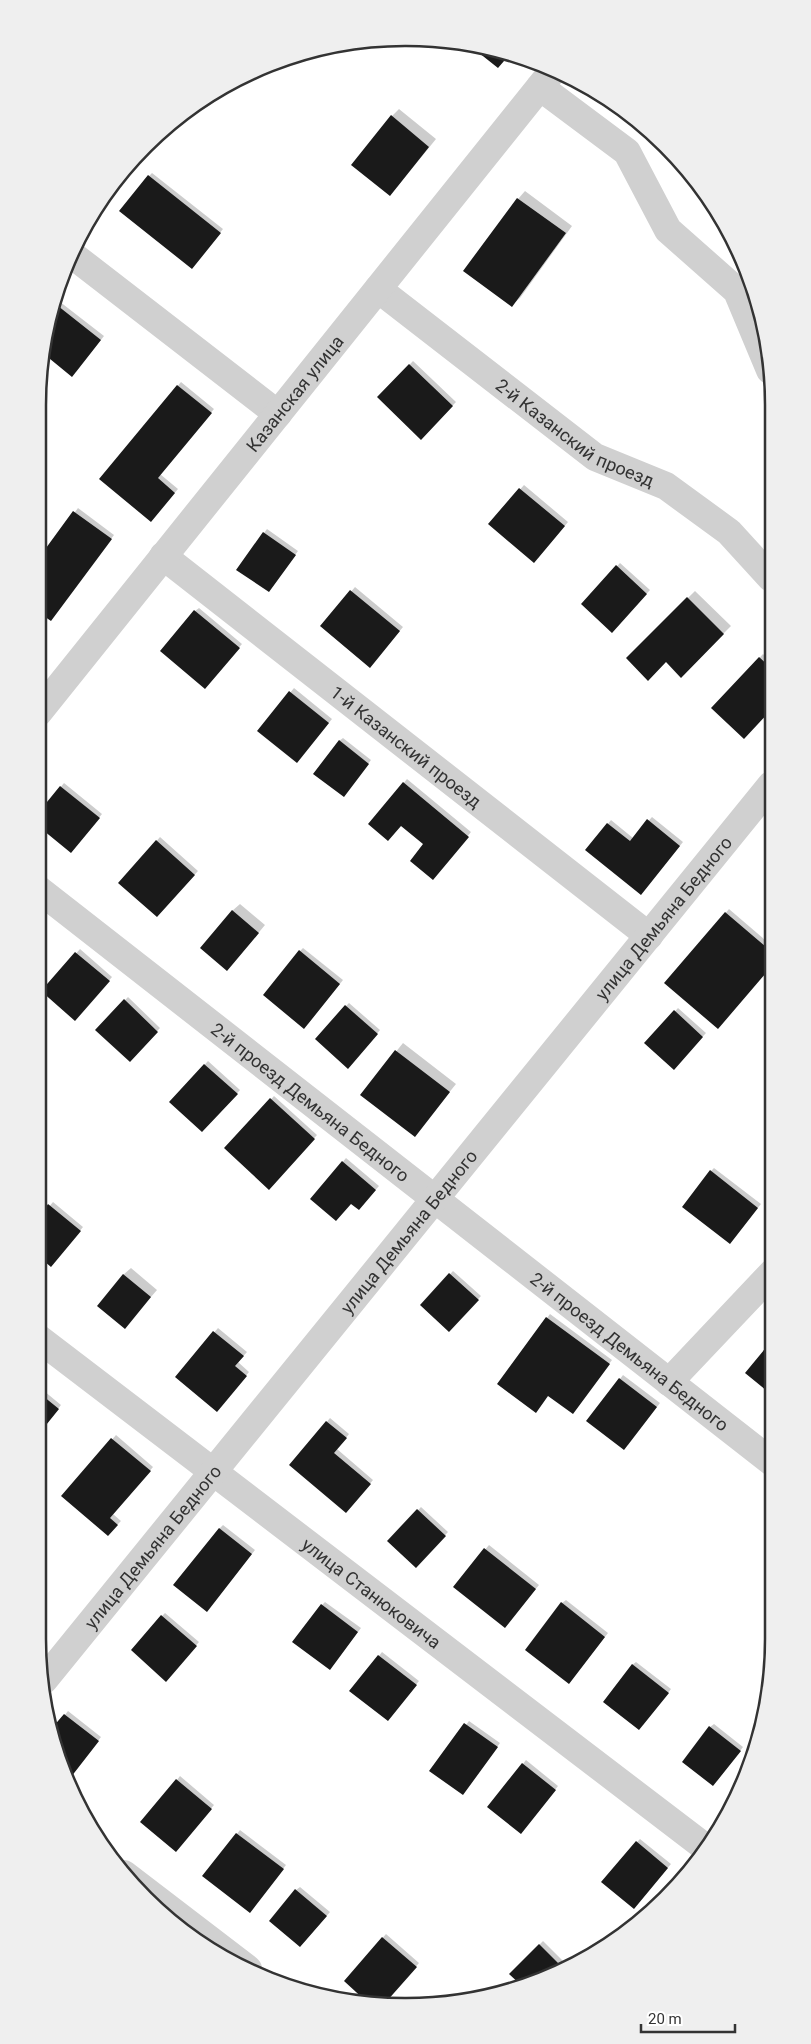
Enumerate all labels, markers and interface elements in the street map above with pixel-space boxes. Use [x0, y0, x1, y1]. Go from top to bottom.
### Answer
street label: Казанская улица [241, 331, 347, 456]
street label: 2-й Казанский проезд [492, 374, 658, 491]
street label: 1-й Казанский проезд [327, 681, 486, 812]
street label: улица Демьяна Бедного [590, 832, 736, 1004]
street label: 2-й проезд Демьяна Бедного [207, 1018, 414, 1186]
street label: улица Демьяна Бедного [336, 1145, 481, 1317]
street label: 2-й проезд Демьяна Бедного [527, 1267, 733, 1435]
street label: улица Демьяна Бедного [80, 1460, 225, 1633]
street label: улица Станюковича [298, 1533, 445, 1653]
scale bar [641, 2002, 735, 2034]
text: 20 m [648, 2010, 682, 2028]

